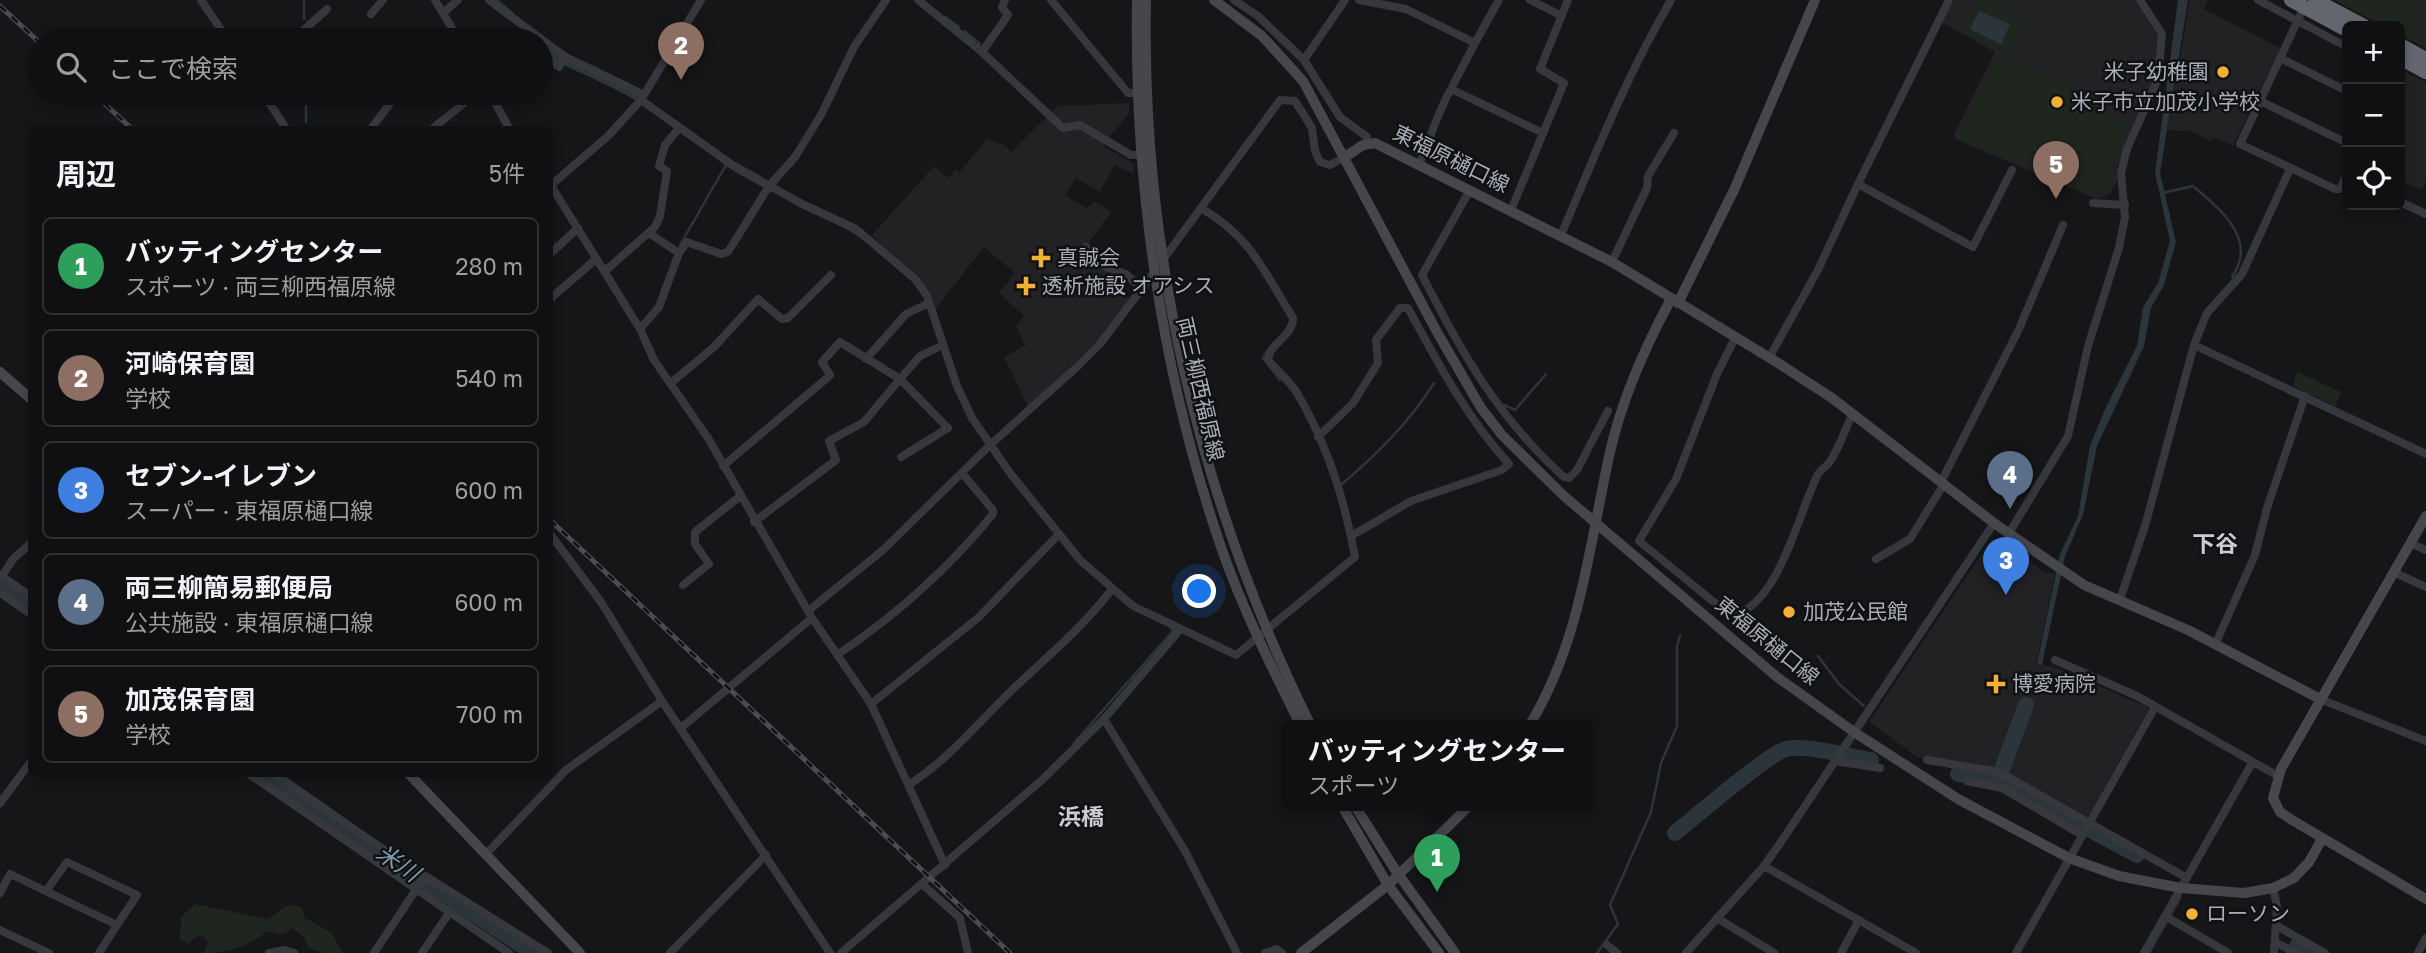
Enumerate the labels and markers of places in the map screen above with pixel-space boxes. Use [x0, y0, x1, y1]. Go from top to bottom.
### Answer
pin: 2 [658, 22, 704, 80]
place label: 米子幼稚園 [2104, 58, 2209, 84]
marker: 米子幼稚園 [2215, 64, 2231, 80]
place label: 米子市立加茂小学校 [2071, 88, 2260, 114]
marker: 米子市立加茂小学校 [2049, 94, 2065, 110]
pin: 5 [2033, 141, 2079, 199]
place label: 真誠会 [1057, 244, 1120, 270]
marker: 真誠会 [1031, 248, 1051, 268]
place label: 透析施設 オアシス [1042, 272, 1214, 298]
marker: 透析施設 オアシス [1016, 276, 1036, 296]
pin: 4 [1987, 451, 2033, 509]
pin: 3 [1983, 537, 2029, 595]
place label: 加茂公民館 [1803, 598, 1908, 624]
marker: 加茂公民館 [1781, 604, 1797, 620]
place label: 博愛病院 [2012, 670, 2096, 696]
marker: 博愛病院 [1986, 674, 2006, 694]
pin: 1 [1414, 834, 1460, 892]
place label: ローソン [2206, 900, 2290, 926]
marker: ローソン [2184, 906, 2200, 922]

